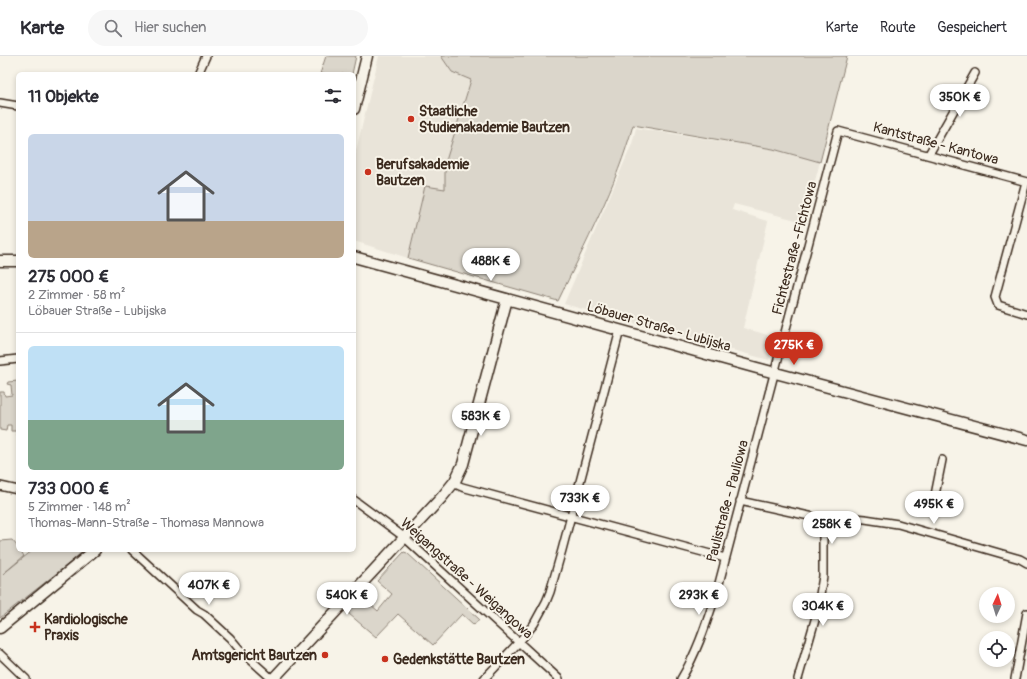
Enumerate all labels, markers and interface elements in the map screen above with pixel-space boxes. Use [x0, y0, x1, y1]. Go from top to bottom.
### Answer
search box [88, 10, 368, 46]
text: Karte [20, 16, 64, 40]
icon: search [102, 17, 124, 39]
text: Hier suchen [134, 18, 206, 37]
text: Karte [826, 19, 858, 36]
text: Route [880, 19, 915, 36]
text: Gespeichert [937, 19, 1007, 36]
pin: 350K € [927, 84, 993, 118]
icon: filters [322, 85, 344, 107]
text: 11 Objekte [28, 86, 99, 107]
text: 350K € [939, 89, 981, 105]
place label: Staatliche Studienakademie Bautzen [419, 103, 570, 136]
marker: Staatliche Studienakademie Bautzen [406, 114, 416, 124]
street label: Kantstraße - Kantowa [871, 119, 1000, 168]
place label: Berufsakademie Bautzen [376, 156, 470, 189]
icon: home [150, 160, 222, 232]
marker: Berufsakademie Bautzen [363, 167, 373, 177]
street label: Fichtestraße -Fichtowa [768, 179, 821, 317]
pin: 488K € [458, 248, 524, 282]
text: 488K € [471, 253, 511, 269]
text: 275 000 € [28, 266, 109, 287]
text: 2 Zimmer · 58 m² [28, 287, 125, 303]
street label: Löbauer Straße - Lubijska [585, 298, 733, 355]
text: Löbauer Straße - Lubijska [28, 303, 166, 319]
pin: 275K € [761, 332, 827, 366]
text: 275K € [774, 337, 814, 353]
icon: home [150, 372, 222, 444]
pin: 583K € [448, 403, 514, 437]
text: 583K € [461, 408, 501, 424]
street label: Paulistraße - Pauliowa [703, 438, 752, 564]
text: 733 000 € [28, 478, 109, 499]
pin: 733K € [547, 485, 613, 519]
text: 733K € [560, 490, 600, 506]
pin: 495K € [901, 491, 967, 525]
text: 495K € [914, 496, 954, 512]
text: 5 Zimmer · 148 m² [28, 499, 131, 515]
pin: 258K € [799, 511, 865, 545]
street label: Weigangstraße - Weigangowa [397, 514, 536, 642]
text: Thomas-Mann-Straße - Thomasa Mannowa [28, 515, 264, 531]
text: 258K € [812, 516, 852, 532]
pin: 407K € [176, 572, 242, 606]
text: 407K € [188, 577, 230, 593]
pin: 540K € [314, 582, 380, 616]
pin: 293K € [666, 582, 732, 616]
text: 540K € [326, 587, 368, 603]
text: 293K € [679, 587, 719, 603]
north arrow [979, 587, 1015, 623]
map controls [979, 587, 1015, 667]
pin: 304K € [790, 593, 856, 627]
text: 304K € [802, 598, 844, 614]
place label: Kardiologische Praxis [44, 611, 129, 644]
marker: Kardiologische Praxis [29, 621, 41, 633]
button: locate [979, 631, 1015, 667]
place label: Amtsgericht Bautzen [191, 647, 317, 664]
marker: Amtsgericht Bautzen [320, 650, 330, 660]
place label: Gedenkstätte Bautzen [393, 651, 525, 668]
marker: Gedenkstätte Bautzen [380, 654, 390, 664]

